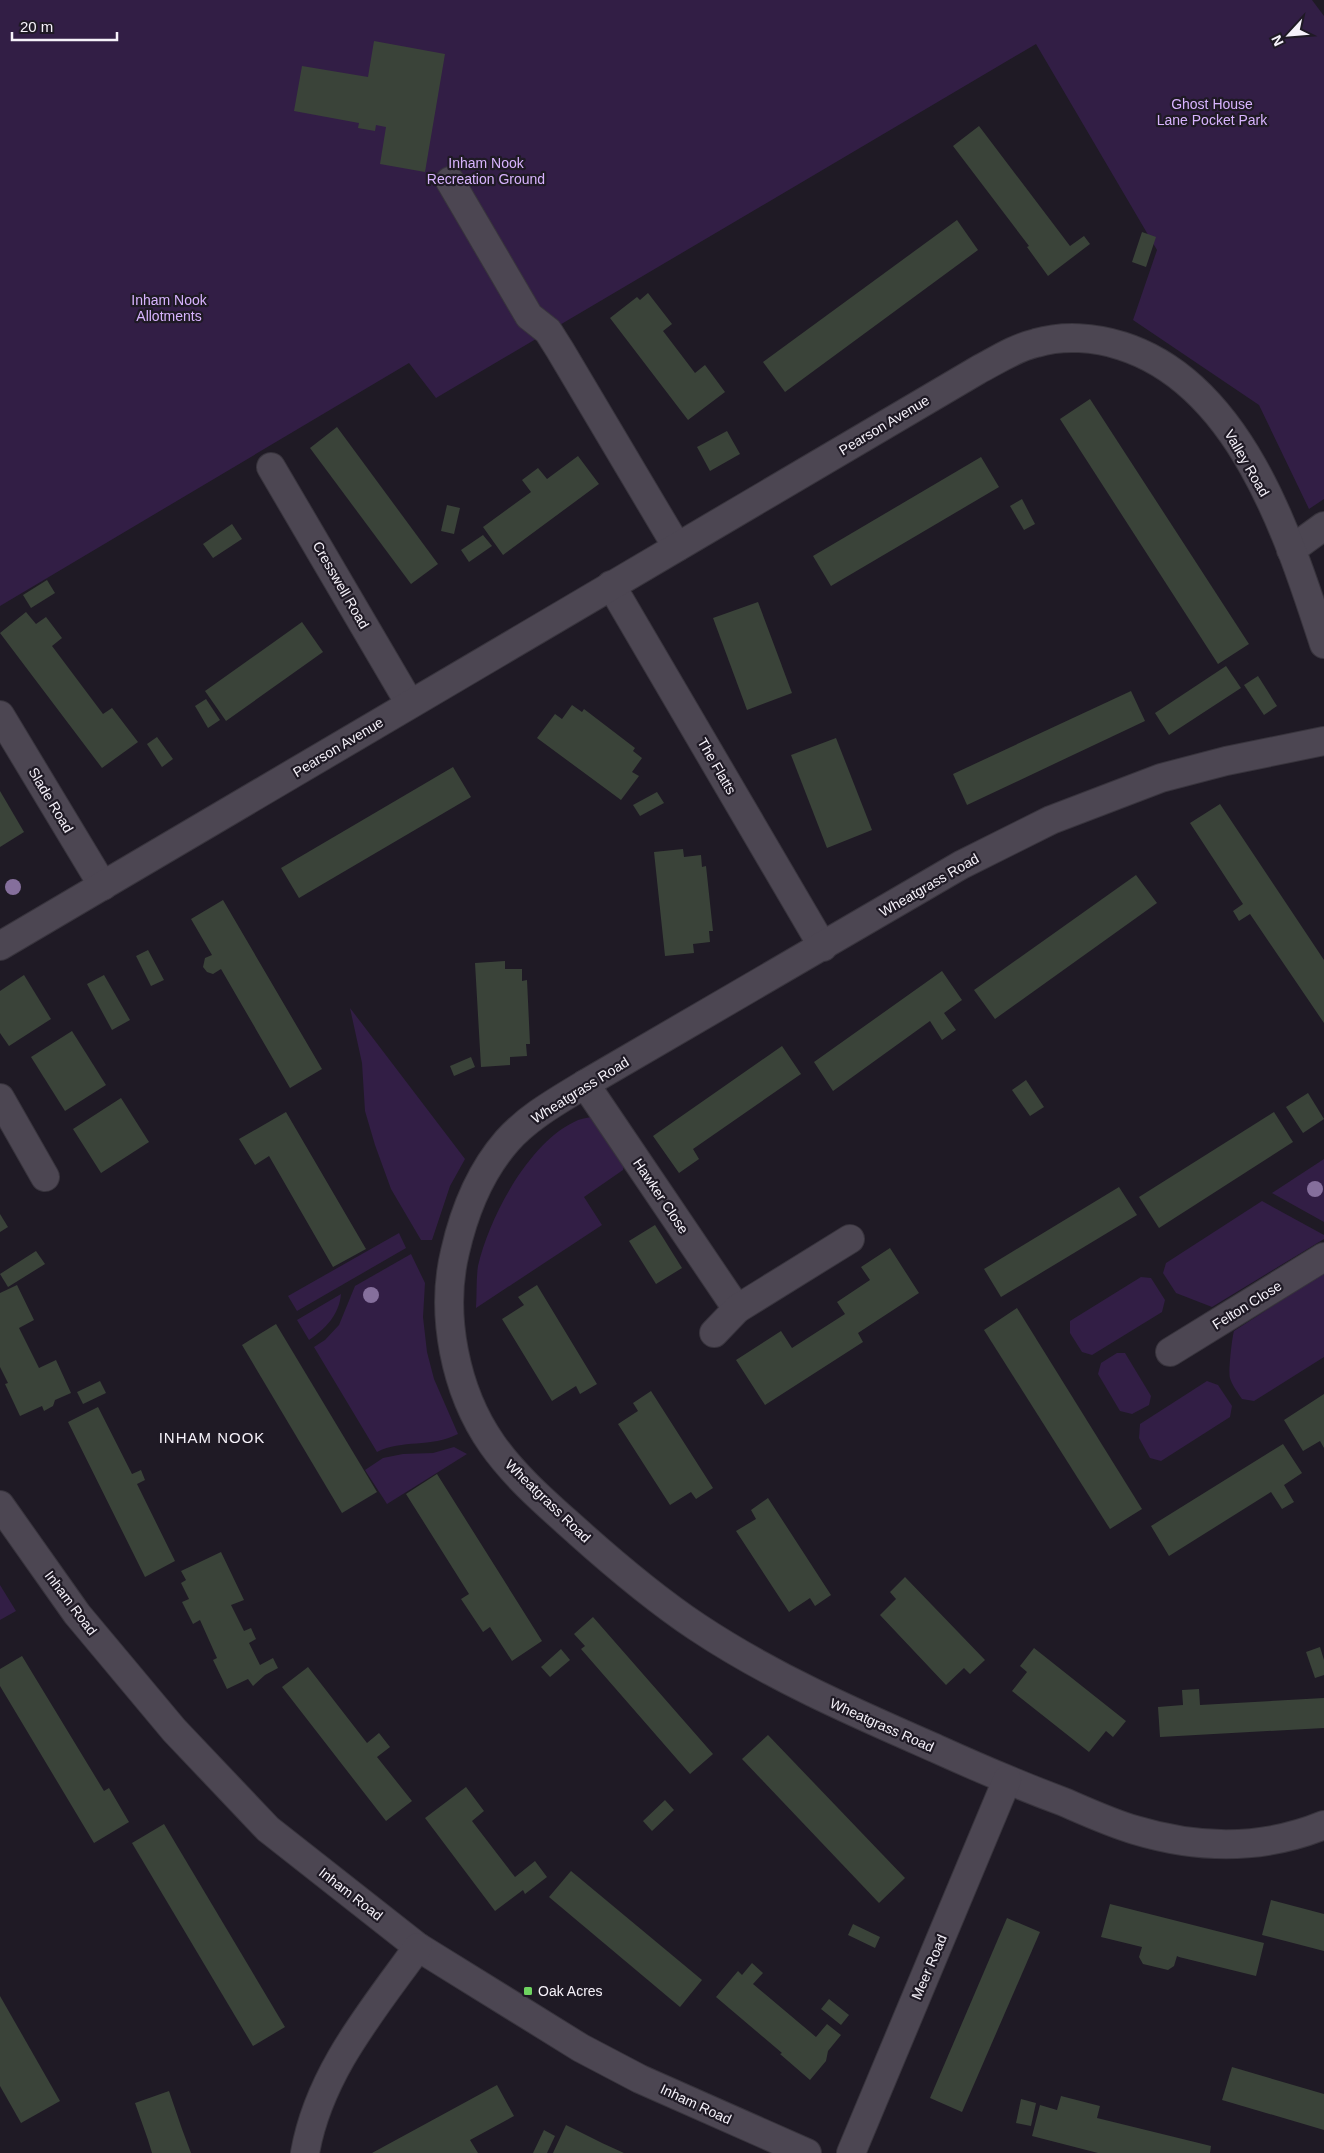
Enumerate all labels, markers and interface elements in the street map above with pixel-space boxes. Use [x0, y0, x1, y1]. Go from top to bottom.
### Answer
scale bar [12, 10, 118, 42]
north arrow [1264, 10, 1314, 60]
text: 20 m [20, 18, 53, 35]
text: N [1268, 33, 1287, 49]
park label: Ghost House Lane Pocket Park [1157, 96, 1268, 128]
park label: Inham Nook Recreation Ground [427, 155, 545, 187]
park label: Inham Nook Allotments [131, 292, 208, 324]
street label: Pearson Avenue [836, 392, 932, 458]
street label: Valley Road [1221, 427, 1273, 499]
street label: Cresswell Road [310, 539, 372, 631]
street label: Pearson Avenue [290, 714, 386, 780]
street label: The Flatts [695, 735, 739, 797]
street label: Slade Road [25, 765, 77, 835]
street label: Wheatgrass Road [876, 850, 982, 920]
street label: Wheatgrass Road [528, 1054, 632, 1126]
street label: Hawker Close [630, 1155, 692, 1237]
street label: Felton Close [1209, 1277, 1285, 1333]
district label: INHAM NOOK [159, 1429, 265, 1446]
street label: Wheatgrass Road [502, 1456, 594, 1546]
street label: Inham Road [42, 1568, 100, 1638]
street label: Wheatgrass Road [828, 1695, 936, 1755]
street label: Inham Road [316, 1864, 386, 1924]
street label: Meer Road [908, 1932, 950, 2002]
place label: Oak Acres [538, 1983, 603, 1999]
marker: Oak Acres [522, 1985, 534, 1997]
street label: Inham Road [658, 2081, 734, 2127]

